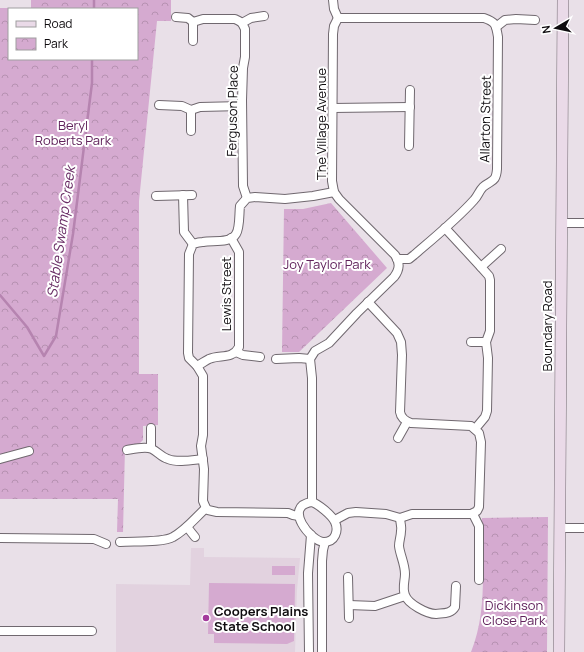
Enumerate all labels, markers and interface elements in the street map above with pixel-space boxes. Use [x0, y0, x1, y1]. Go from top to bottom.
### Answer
legend [8, 8, 138, 60]
north arrow [536, 8, 576, 48]
text: Road [44, 15, 72, 32]
text: N [538, 24, 554, 35]
text: Park [44, 35, 69, 52]
street label: Ferguson Place [222, 65, 242, 157]
street label: The Village Avenue [312, 68, 330, 180]
street label: Allarton Street [475, 75, 495, 163]
park label: Beryl Roberts Park [35, 116, 112, 149]
water label: Stable Swamp Creek [42, 163, 79, 299]
park label: Joy Taylor Park [283, 255, 371, 273]
street label: Lewis Street [217, 257, 235, 331]
street label: Boundary Road [538, 281, 556, 371]
park label: Dickinson Close Park [483, 596, 546, 629]
place label: Coopers Plains State School [214, 602, 308, 635]
marker: Coopers Plains State School [201, 613, 211, 623]

